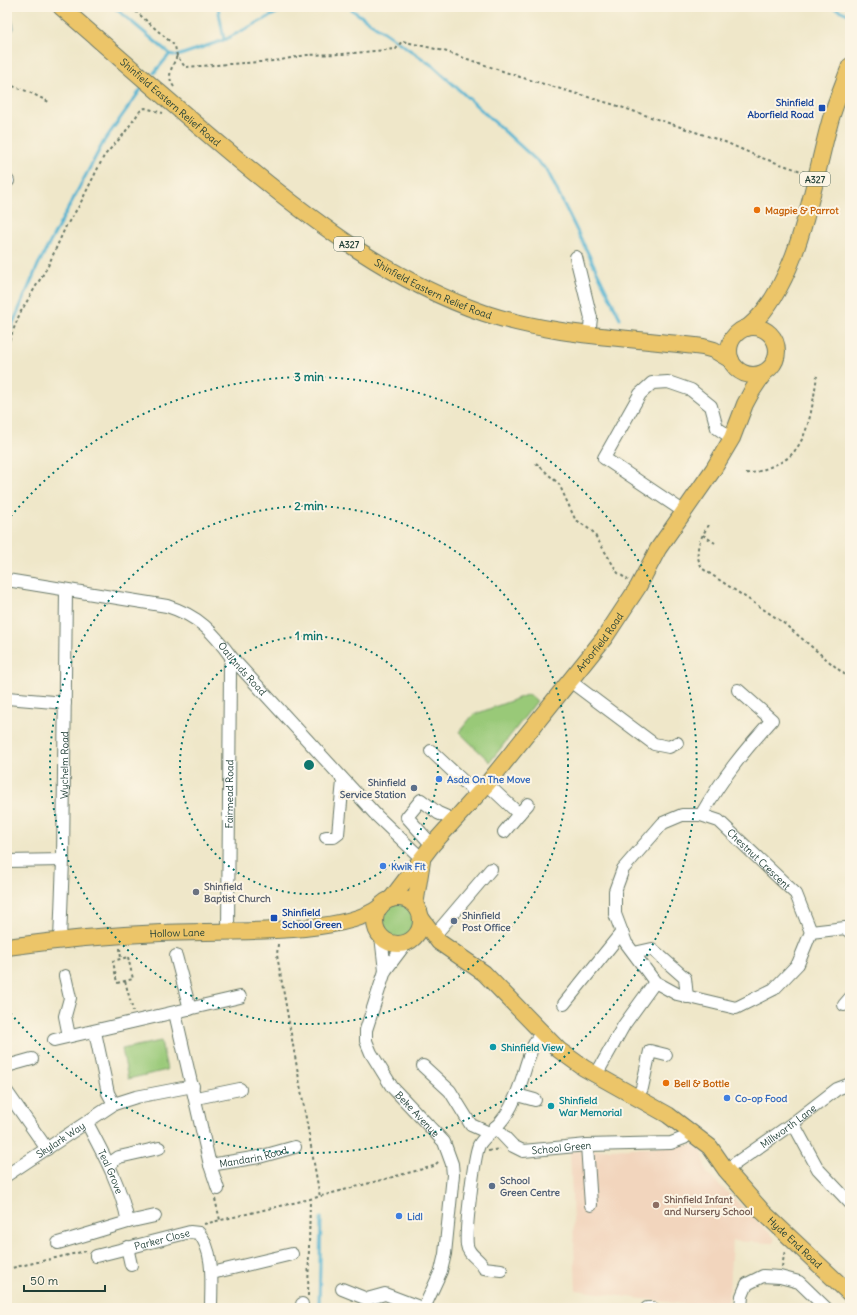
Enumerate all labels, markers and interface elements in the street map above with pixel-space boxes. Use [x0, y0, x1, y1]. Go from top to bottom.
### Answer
street label: Shinfield Eastern Relief Road [118, 55, 224, 149]
place label: Shinfield Aborfield Road [748, 96, 814, 121]
marker: Shinfield Aborfield Road [817, 103, 827, 113]
road number: A327 [800, 172, 830, 186]
place label: Magpie & Parrot [765, 204, 839, 217]
marker: Magpie & Parrot [752, 205, 762, 215]
road number: A327 [334, 237, 364, 251]
street label: Shinfield Eastern Relief Road [372, 256, 494, 322]
text: 3 min [294, 369, 324, 384]
text: 2 min [294, 498, 324, 513]
street label: Arborfield Road [573, 610, 626, 674]
text: 1 min [295, 628, 323, 643]
street label: Oatlands Road [216, 639, 270, 698]
street label: Wychelm Road [57, 731, 71, 799]
centre of rings [302, 758, 316, 772]
street label: Fairmead Road [222, 759, 236, 828]
place label: Asda On The Move [447, 773, 531, 786]
marker: Asda On The Move [434, 774, 444, 784]
place label: Shinfield Service Station [340, 776, 406, 801]
marker: Shinfield Service Station [409, 783, 419, 793]
street label: Chestnut Crescent [725, 826, 794, 893]
place label: Kwik Fit [391, 860, 426, 873]
marker: Kwik Fit [378, 861, 388, 871]
place label: Shinfield Baptist Church [204, 880, 271, 905]
marker: Shinfield Baptist Church [191, 887, 201, 897]
place label: Shinfield School Green [282, 906, 342, 931]
place label: Shinfield Post Office [462, 909, 511, 934]
marker: Shinfield School Green [269, 913, 279, 923]
marker: Shinfield Post Office [449, 916, 459, 926]
street label: Hollow Lane [149, 925, 205, 940]
place label: Shinfield View [501, 1041, 564, 1054]
marker: Shinfield View [488, 1042, 498, 1052]
place label: Bell & Bottle [674, 1077, 730, 1090]
marker: Bell & Bottle [661, 1078, 671, 1088]
street label: Beke Avenue [393, 1088, 442, 1140]
place label: Co-op Food [735, 1092, 788, 1105]
marker: Co-op Food [722, 1093, 732, 1103]
place label: Shinfield War Memorial [559, 1094, 622, 1119]
marker: Shinfield War Memorial [546, 1101, 556, 1111]
street label: Millworth Lane [757, 1101, 819, 1151]
street label: Skylark Way [33, 1119, 87, 1161]
street label: School Green [531, 1138, 592, 1157]
street label: Mandarin Road [218, 1143, 289, 1170]
street label: Teal Grove [95, 1147, 126, 1195]
place label: School Green Centre [500, 1174, 561, 1199]
marker: School Green Centre [487, 1181, 497, 1191]
place label: Shinfield Infant and Nursery School [664, 1193, 753, 1218]
marker: Shinfield Infant and Nursery School [651, 1200, 661, 1210]
place label: Lidl [407, 1210, 423, 1223]
marker: Lidl [394, 1211, 404, 1221]
street label: Hyde End Road [765, 1213, 825, 1271]
street label: Parker Close [133, 1226, 191, 1253]
scale bar [24, 1267, 105, 1293]
text: 50 m [30, 1273, 59, 1288]

